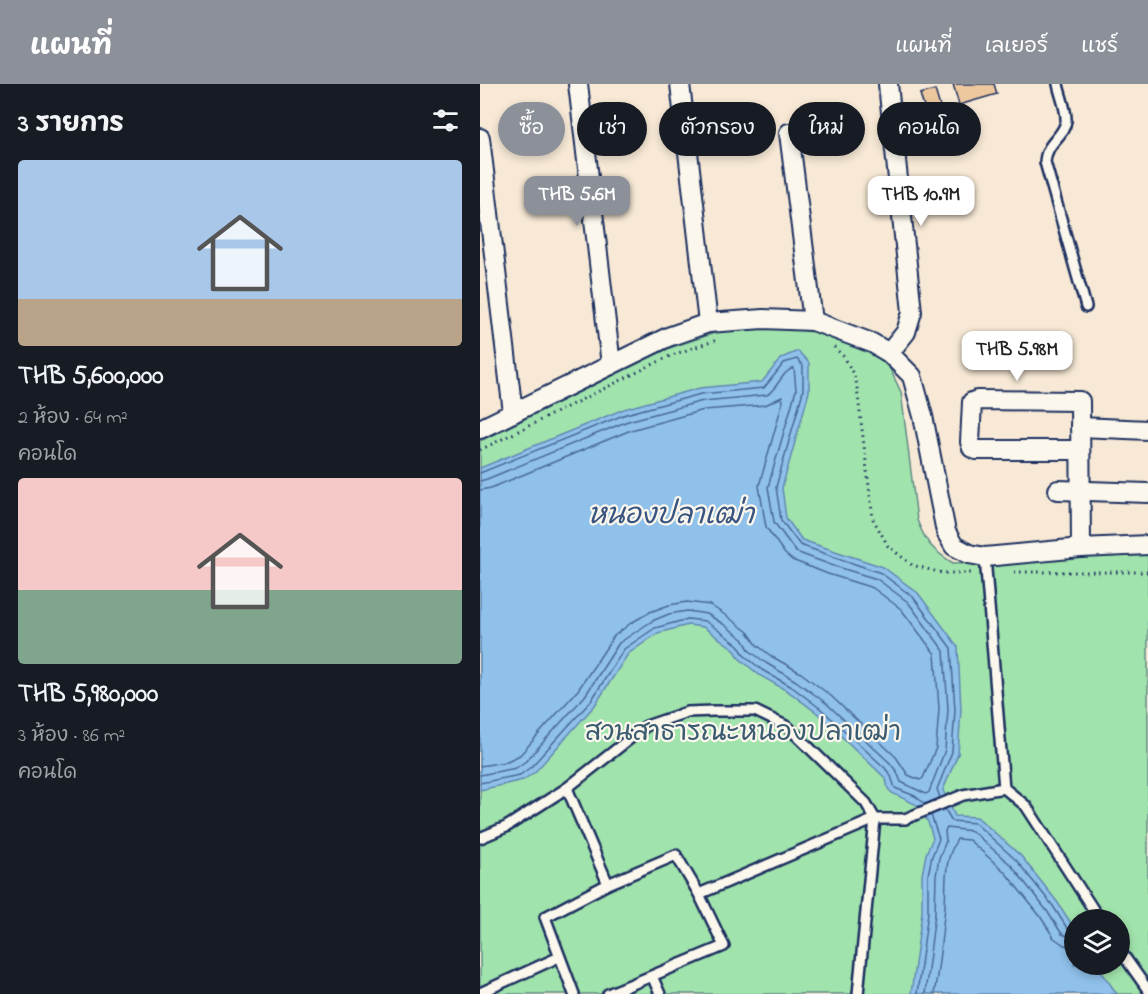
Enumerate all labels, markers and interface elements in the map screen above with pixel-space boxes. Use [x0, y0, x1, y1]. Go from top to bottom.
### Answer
text: แผนที่ [30, 27, 112, 68]
text: แผนที่ [895, 32, 952, 62]
text: เลเยอร์ [985, 32, 1048, 62]
text: แชร์ [1081, 32, 1118, 62]
chip: ซื้อ [498, 102, 565, 156]
chip: เช่า [577, 102, 647, 156]
chip: ตัวกรอง [659, 102, 776, 156]
chip: ใหม่ [788, 102, 865, 156]
chip: คอนโด [877, 102, 981, 156]
icon: filters [429, 104, 462, 137]
text: 3 รายการ [18, 106, 124, 144]
pin: THB 5.6M [515, 176, 639, 227]
pin: THB 10.9M [852, 176, 990, 227]
text: THB 5.6M [538, 181, 616, 210]
text: THB 10.9M [882, 181, 960, 210]
icon: home [186, 199, 294, 307]
pin: THB 5.98M [948, 331, 1086, 382]
text: THB 5.98M [976, 336, 1058, 365]
text: THB 5,600,000 [18, 358, 163, 396]
text: 2 ห้อง · 64 m² [18, 404, 128, 433]
text: คอนโด [18, 441, 77, 470]
water label: หนองปลาเฒ่า [588, 496, 756, 537]
icon: home [186, 517, 294, 625]
text: THB 5,980,000 [18, 676, 158, 714]
park label: สวนสาธารณะหนองปลาเฒ่า [585, 713, 901, 753]
text: 3 ห้อง · 86 m² [18, 722, 125, 751]
text: คอนโด [18, 759, 77, 788]
map controls [1064, 909, 1130, 975]
button: layers [1064, 909, 1130, 975]

